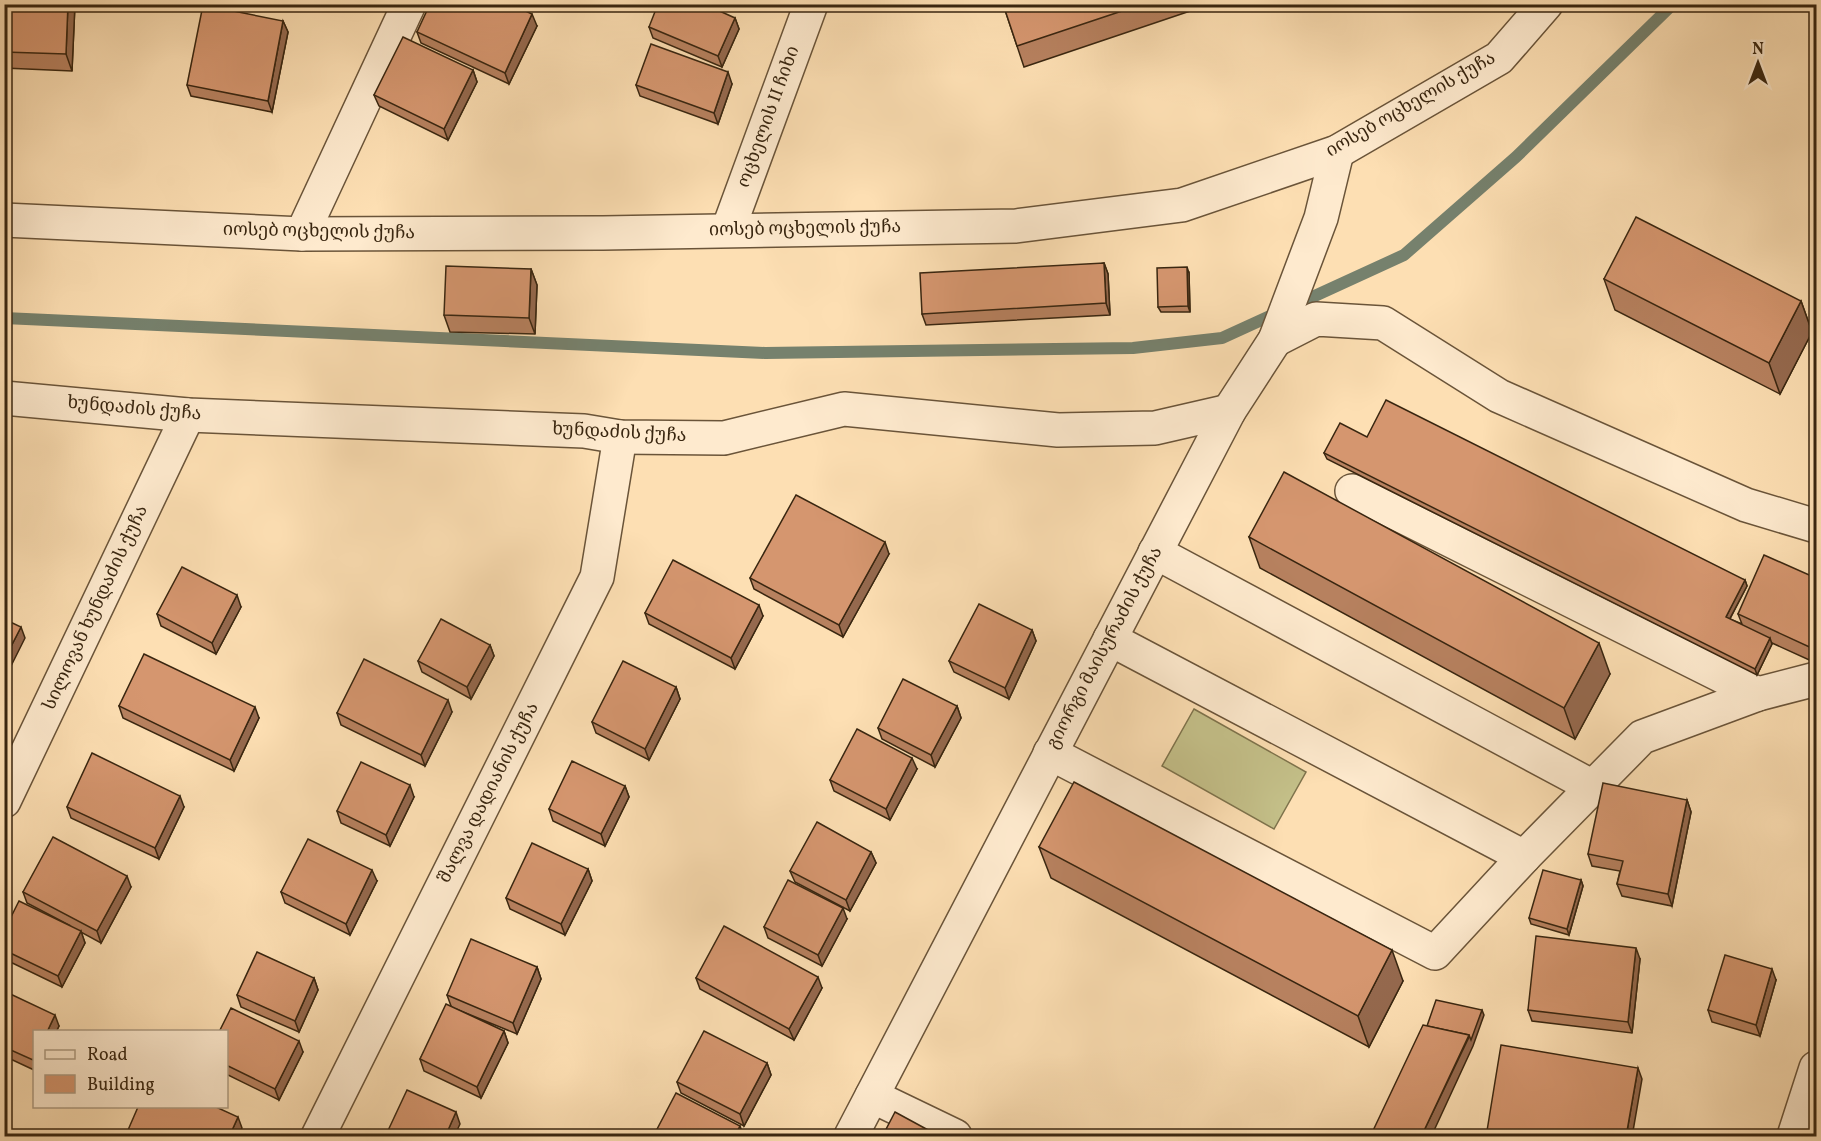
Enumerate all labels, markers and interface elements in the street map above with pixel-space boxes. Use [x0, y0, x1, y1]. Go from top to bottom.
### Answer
north arrow [1728, 33, 1788, 93]
text: N [1752, 39, 1764, 61]
street label: ოცხელის II ჩიხი [732, 43, 806, 191]
street label: იოსებ ოცხელის ქუჩა [1322, 46, 1500, 164]
street label: იოსებ ოცხელის ქუჩა [709, 215, 901, 243]
street label: იოსებ ოცხელის ქუჩა [223, 218, 415, 246]
street label: ხუნდაძის ქუჩა [66, 391, 202, 427]
street label: ხუნდაძის ქუჩა [551, 417, 687, 449]
street label: სილოვან ხუნდაძის ქუჩა [37, 501, 155, 715]
street label: გიორგი მაისურაძის ქუჩა [1041, 543, 1169, 753]
street label: შალვა დადიანის ქუჩა [433, 698, 545, 888]
legend [33, 1030, 228, 1108]
text: Road [87, 1043, 128, 1068]
text: Building [87, 1073, 155, 1098]

